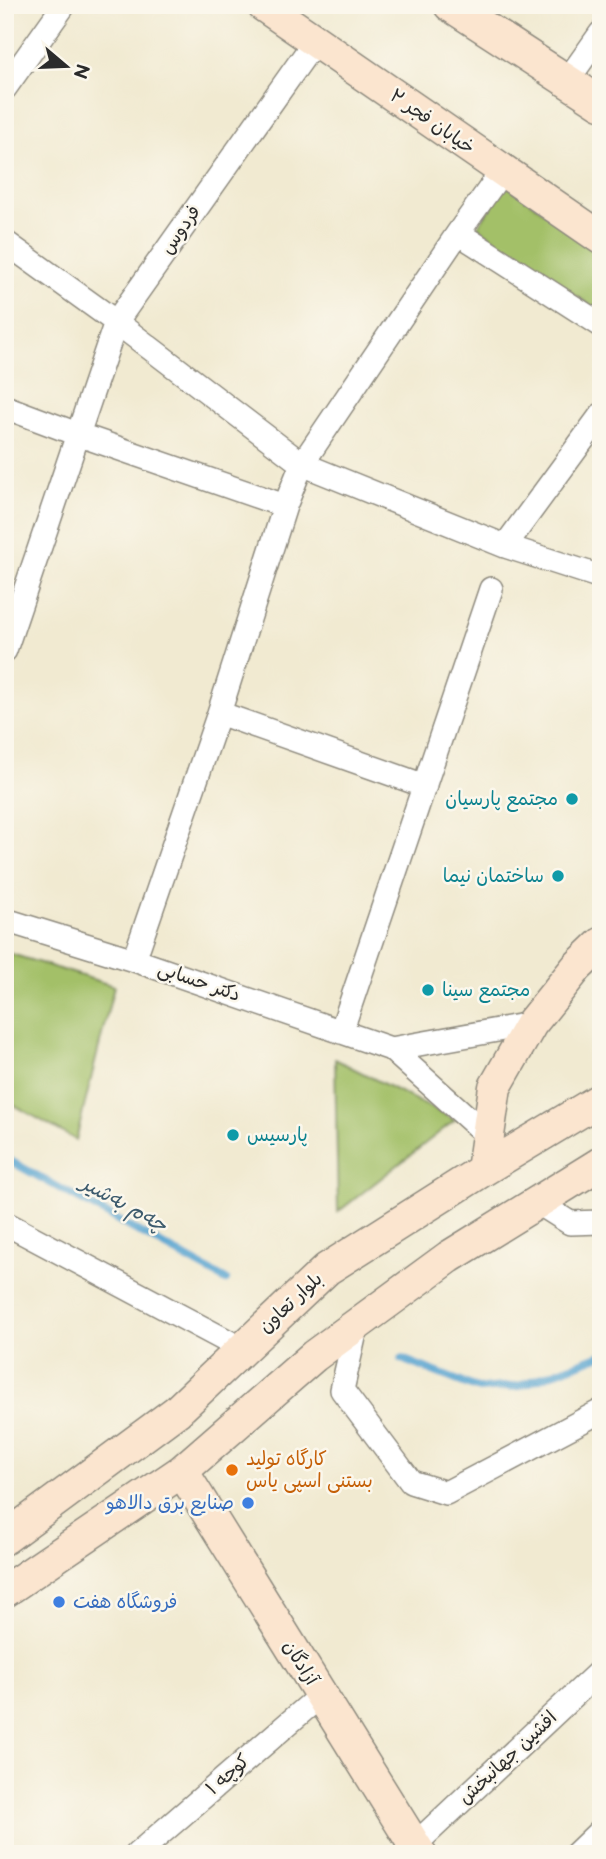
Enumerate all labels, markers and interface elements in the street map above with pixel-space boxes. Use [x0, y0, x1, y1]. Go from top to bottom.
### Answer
north arrow [32, 32, 102, 102]
text: N [67, 61, 94, 82]
street label: خیابان فجر ۲ [385, 84, 479, 160]
street label: فردوس [156, 201, 206, 259]
place label: مجتمع پارسیان [445, 788, 558, 812]
marker: مجتمع پارسیان [564, 791, 580, 807]
place label: ساختمان نیما [443, 865, 544, 888]
marker: ساختمان نیما [550, 868, 566, 884]
street label: دکتر حسابی [155, 957, 243, 1007]
place label: مجتمع سینا [442, 979, 530, 1003]
marker: مجتمع سینا [420, 982, 436, 998]
place label: پارسیس [247, 1124, 308, 1147]
marker: پارسیس [225, 1127, 241, 1143]
water label: چەم بەشیر [72, 1169, 172, 1241]
street label: بلوار تعاون [254, 1268, 328, 1338]
place label: کارگاه تولید بستنی اسپی یاس [246, 1448, 373, 1493]
marker: کارگاه تولید بستنی اسپی یاس [224, 1462, 240, 1478]
place label: صنایع برق دالاهو [105, 1492, 234, 1516]
marker: صنایع برق دالاهو [240, 1495, 256, 1511]
place label: فروشگاه هفت [73, 1591, 177, 1614]
marker: فروشگاه هفت [51, 1594, 67, 1610]
street label: آزادگان [277, 1636, 323, 1691]
street label: افشین جهانبخش [454, 1706, 562, 1810]
street label: کوچه ۱ [201, 1750, 255, 1800]

